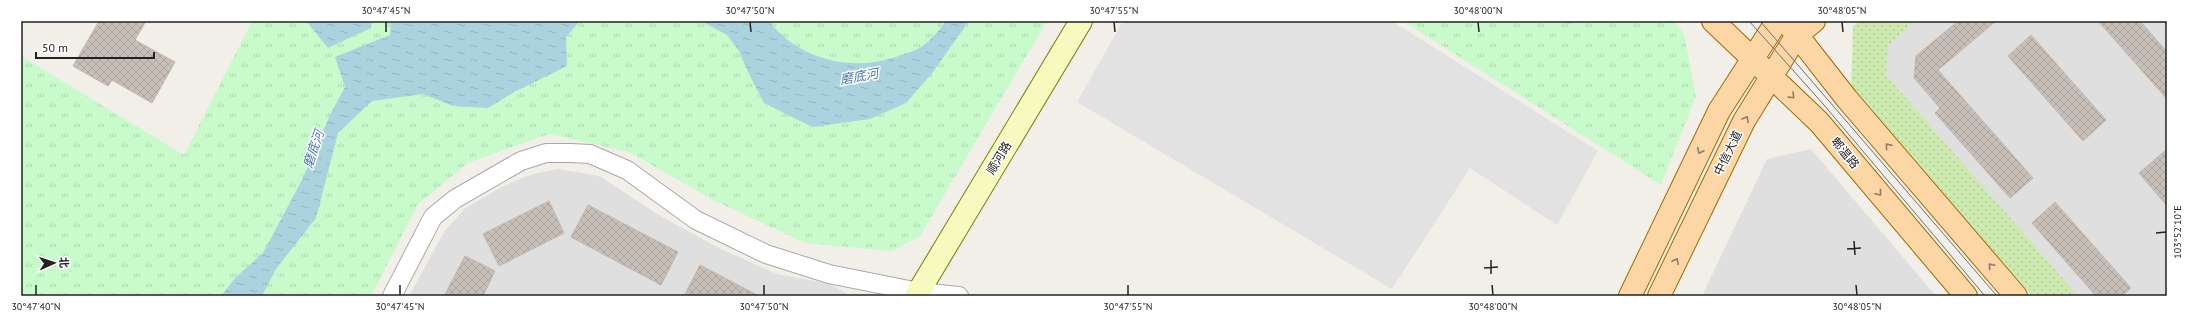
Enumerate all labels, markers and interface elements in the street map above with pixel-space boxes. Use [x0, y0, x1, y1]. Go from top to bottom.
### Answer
text: 30°47'45"N [361, 4, 411, 17]
text: 30°47'50"N [725, 4, 775, 17]
text: 30°47'55"N [1089, 4, 1139, 17]
text: 30°48'00"N [1453, 4, 1503, 17]
text: 30°48'05"N [1817, 4, 1867, 17]
scale bar [36, 34, 154, 60]
text: 50 m [42, 40, 68, 55]
water label: 磨底河 [838, 64, 883, 88]
one-way arrow [1787, 91, 1795, 99]
one-way arrow [1741, 116, 1748, 123]
water label: 磨底河 [299, 125, 329, 170]
street label: 中信大道 [1710, 128, 1745, 178]
street label: 郫温路 [1828, 134, 1863, 171]
street label: 顺河路 [983, 138, 1014, 177]
one-way arrow [1886, 144, 1893, 151]
one-way arrow [1697, 146, 1705, 154]
one-way arrow [1874, 188, 1881, 195]
text: 103°52'10"E [2171, 205, 2184, 259]
north arrow [34, 243, 74, 283]
text: 北 [57, 257, 71, 268]
one-way arrow [1671, 258, 1679, 265]
one-way arrow [1988, 264, 1995, 271]
text: 30°47'40"N [11, 300, 61, 313]
text: 30°47'45"N [375, 300, 425, 313]
text: 30°47'50"N [739, 300, 789, 313]
text: 30°47'55"N [1103, 300, 1153, 313]
text: 30°48'00"N [1468, 300, 1518, 313]
text: 30°48'05"N [1832, 300, 1882, 313]

